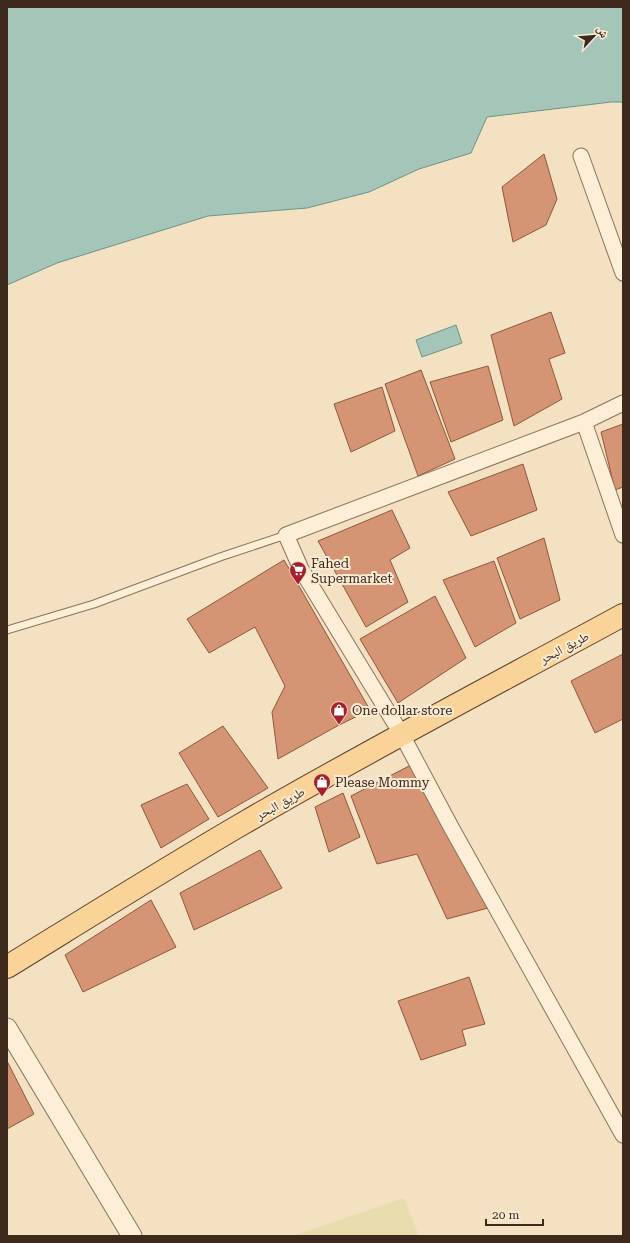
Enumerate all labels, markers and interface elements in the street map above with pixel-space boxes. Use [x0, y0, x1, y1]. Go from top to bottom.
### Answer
north arrow [574, 16, 614, 56]
text: ش [593, 24, 611, 41]
place label: Fahed Supermarket [311, 556, 392, 586]
supermarket icon: Fahed Supermarket [288, 560, 308, 585]
street label: طريق البحر [536, 628, 592, 668]
shop icon: One dollar store [329, 700, 349, 725]
place label: One dollar store [352, 703, 452, 718]
shop icon: Please Mommy [312, 772, 332, 797]
place label: Please Mommy [335, 775, 430, 790]
street label: طريق البحر [252, 784, 308, 824]
scale bar [486, 1201, 543, 1227]
text: 20 m [492, 1208, 519, 1222]

